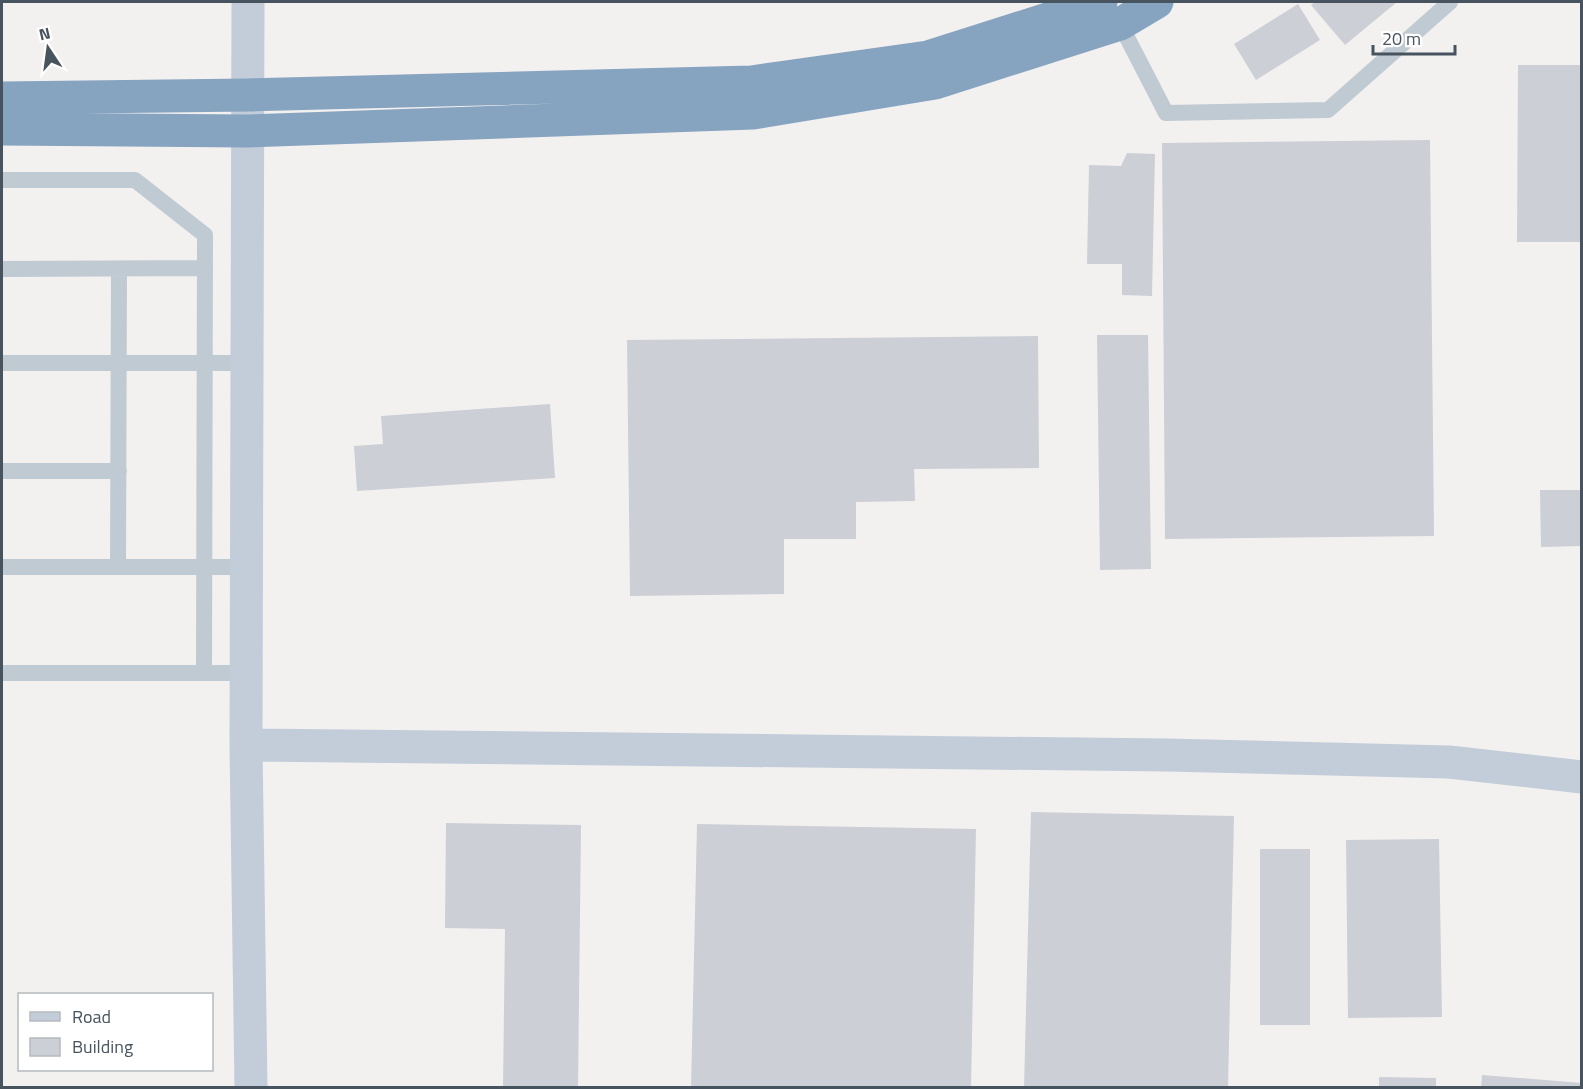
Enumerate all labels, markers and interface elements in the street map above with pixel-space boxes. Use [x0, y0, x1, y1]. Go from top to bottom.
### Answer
north arrow [18, 18, 78, 78]
scale bar [1373, 18, 1456, 56]
text: N [37, 20, 53, 46]
text: 20 m [1382, 25, 1421, 52]
legend [18, 993, 213, 1071]
text: Road [72, 1003, 111, 1030]
text: Building [72, 1033, 133, 1060]

